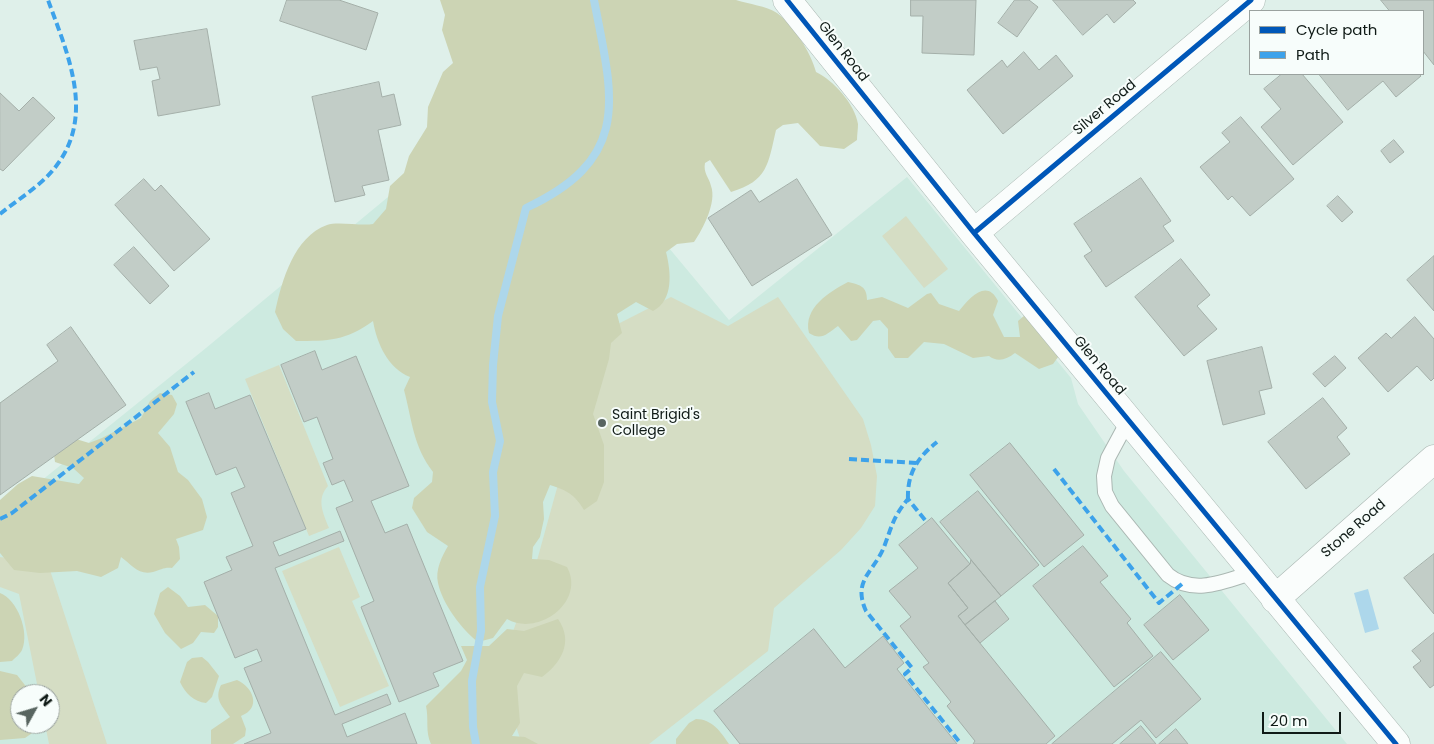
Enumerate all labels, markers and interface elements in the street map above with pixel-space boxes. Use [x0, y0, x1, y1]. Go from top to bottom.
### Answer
legend [1249, 10, 1424, 75]
street label: Glen Road [814, 18, 872, 86]
text: Cycle path [1296, 19, 1377, 40]
text: Path [1296, 44, 1330, 65]
street label: Silver Road [1070, 77, 1140, 139]
street label: Glen Road [1069, 333, 1129, 399]
place label: Saint Brigid's College [612, 407, 700, 440]
marker: Saint Brigid's College [596, 417, 608, 429]
street label: Stone Road [1318, 496, 1390, 562]
north arrow [10, 684, 60, 734]
text: N [35, 690, 57, 711]
scale bar [1264, 702, 1343, 734]
text: 20 m [1270, 710, 1308, 731]

